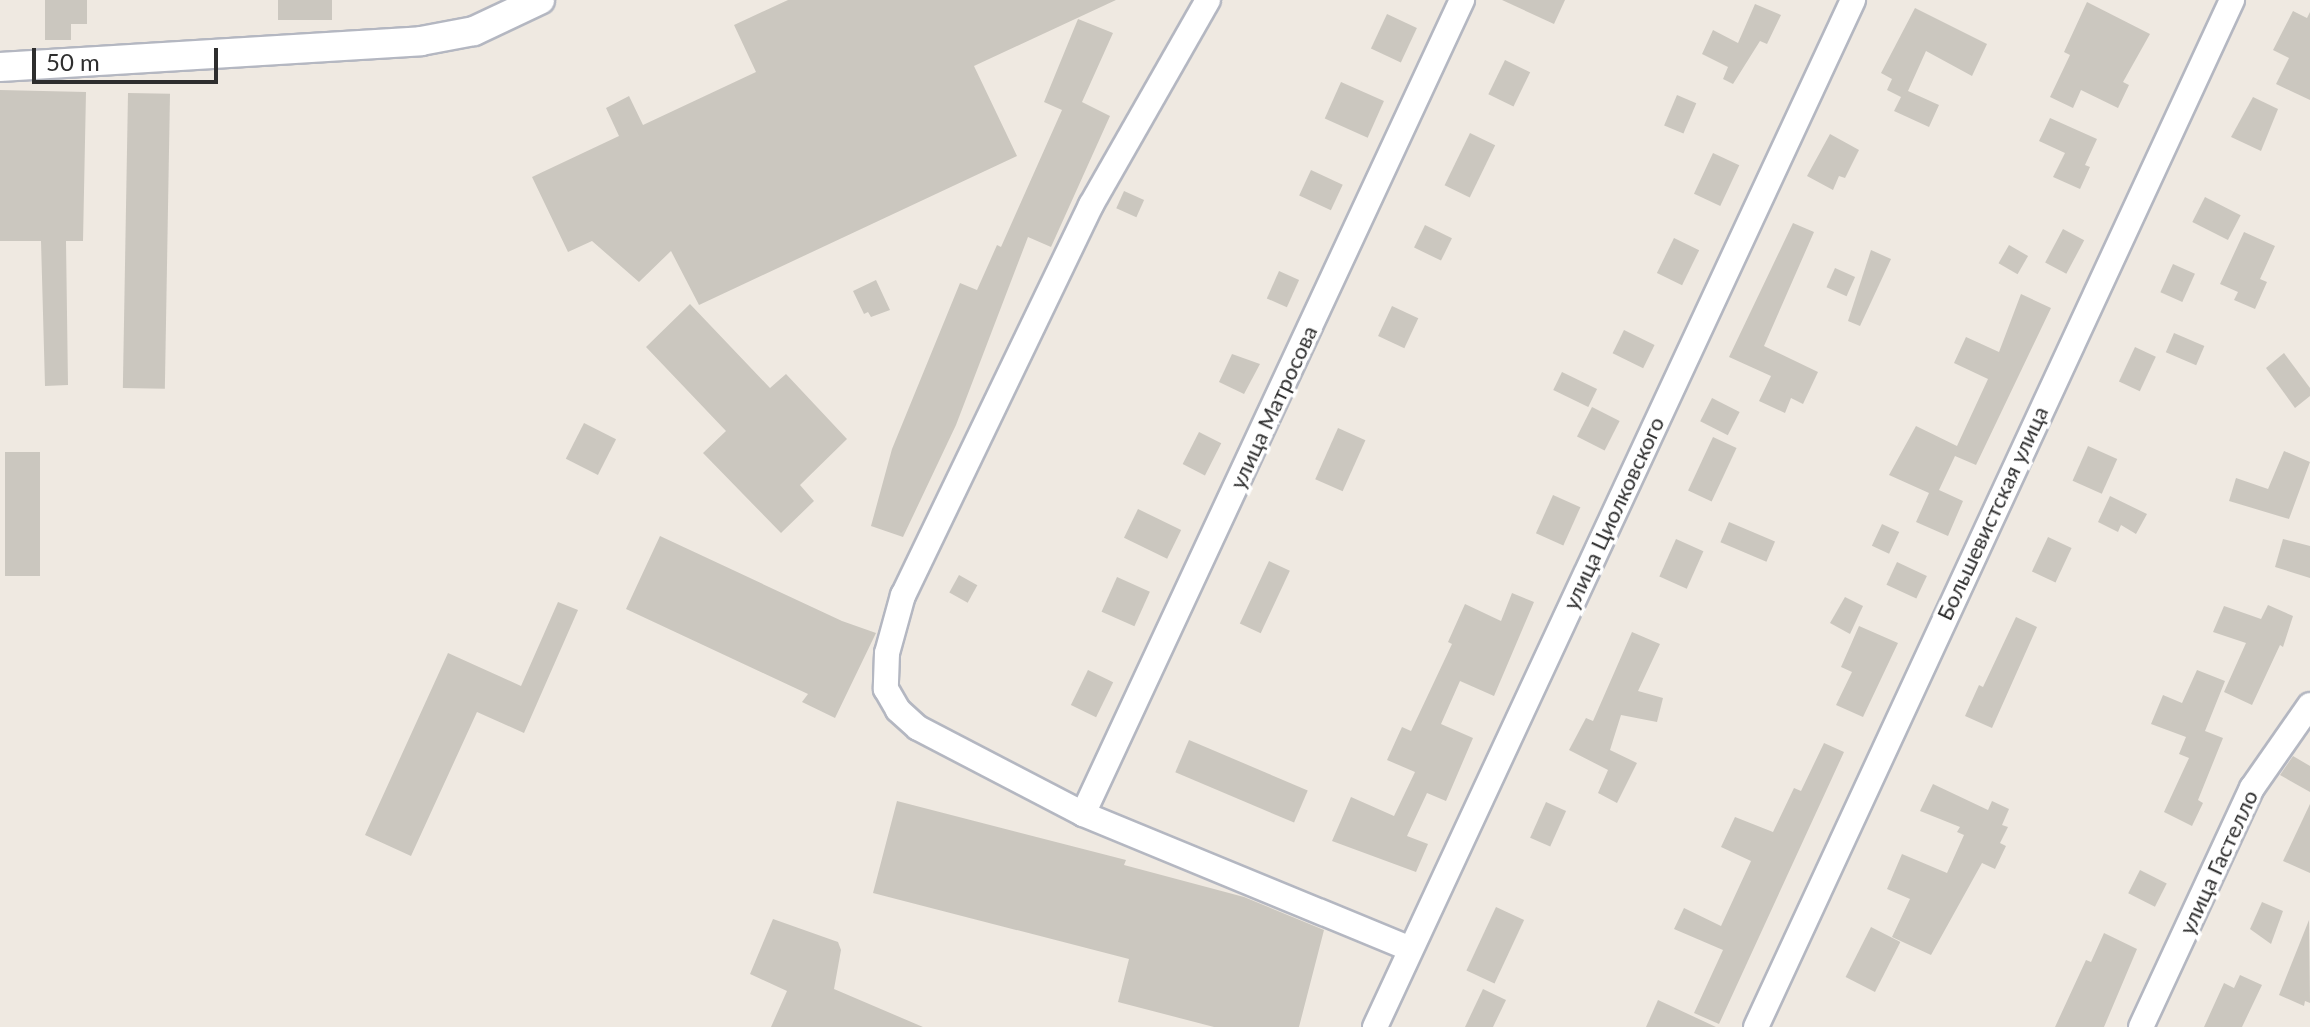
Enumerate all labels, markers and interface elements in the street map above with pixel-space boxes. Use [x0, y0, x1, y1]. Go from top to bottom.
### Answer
scale bar [36, 32, 222, 82]
text: 50 m [46, 47, 100, 76]
street label: улица Матросова [1224, 321, 1322, 493]
street label: Большевистская улица [1931, 402, 2053, 624]
street label: улица Циолковского [1557, 412, 1669, 614]
street label: улица Гастелло [2173, 786, 2263, 938]

